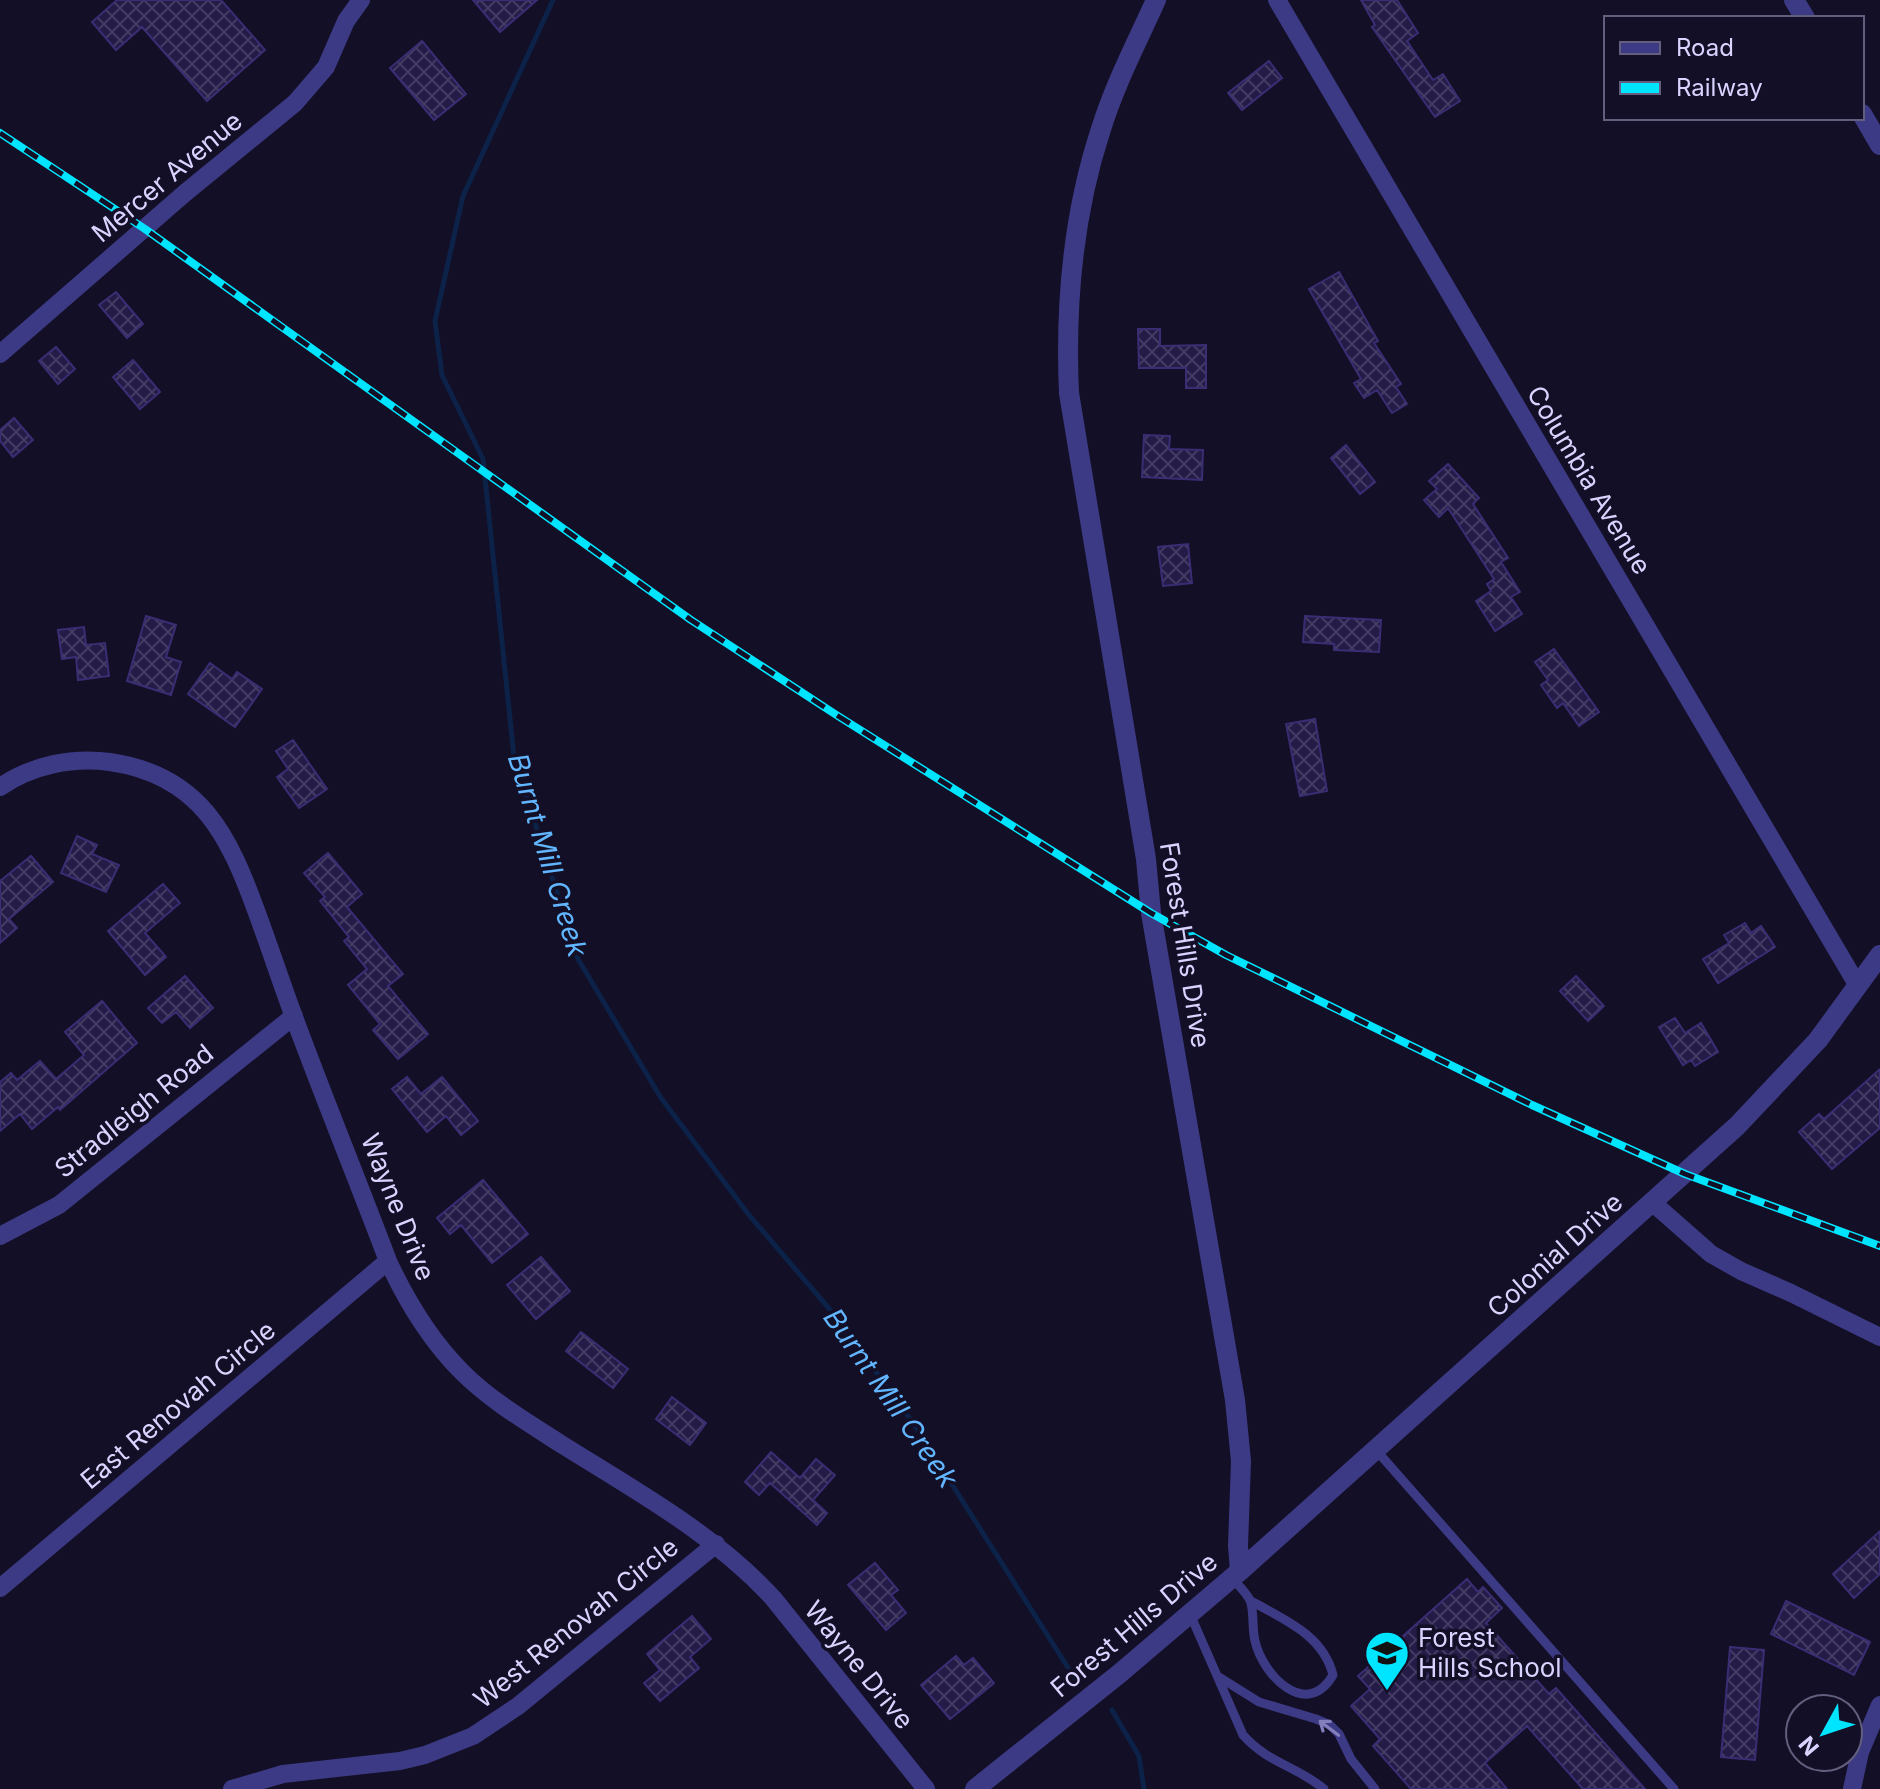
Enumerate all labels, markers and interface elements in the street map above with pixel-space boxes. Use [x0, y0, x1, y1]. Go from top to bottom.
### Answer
legend [1604, 16, 1864, 120]
text: Road [1676, 33, 1734, 62]
text: Railway [1676, 73, 1763, 102]
street label: Mercer Avenue [85, 105, 248, 248]
street label: Columbia Avenue [1521, 380, 1658, 580]
water label: Burnt Mill Creek [501, 749, 595, 962]
street label: Forest Hills Drive [1154, 840, 1217, 1050]
street label: Stradleigh Road [48, 1037, 219, 1184]
street label: Wayne Drive [355, 1129, 442, 1285]
street label: Colonial Drive [1481, 1186, 1629, 1323]
water label: Burnt Mill Creek [817, 1302, 966, 1495]
street label: East Renovah Circle [74, 1314, 281, 1495]
street label: West Renovah Circle [467, 1531, 684, 1714]
street label: Forest Hills Drive [1044, 1546, 1223, 1703]
street label: Wayne Drive [798, 1595, 920, 1735]
place label: Forest Hills School [1418, 1622, 1562, 1683]
school or university icon: Forest Hills School [1363, 1629, 1411, 1692]
north arrow [1784, 1693, 1864, 1773]
one-way arrow [1319, 1720, 1340, 1737]
text: N [1793, 1731, 1824, 1761]

